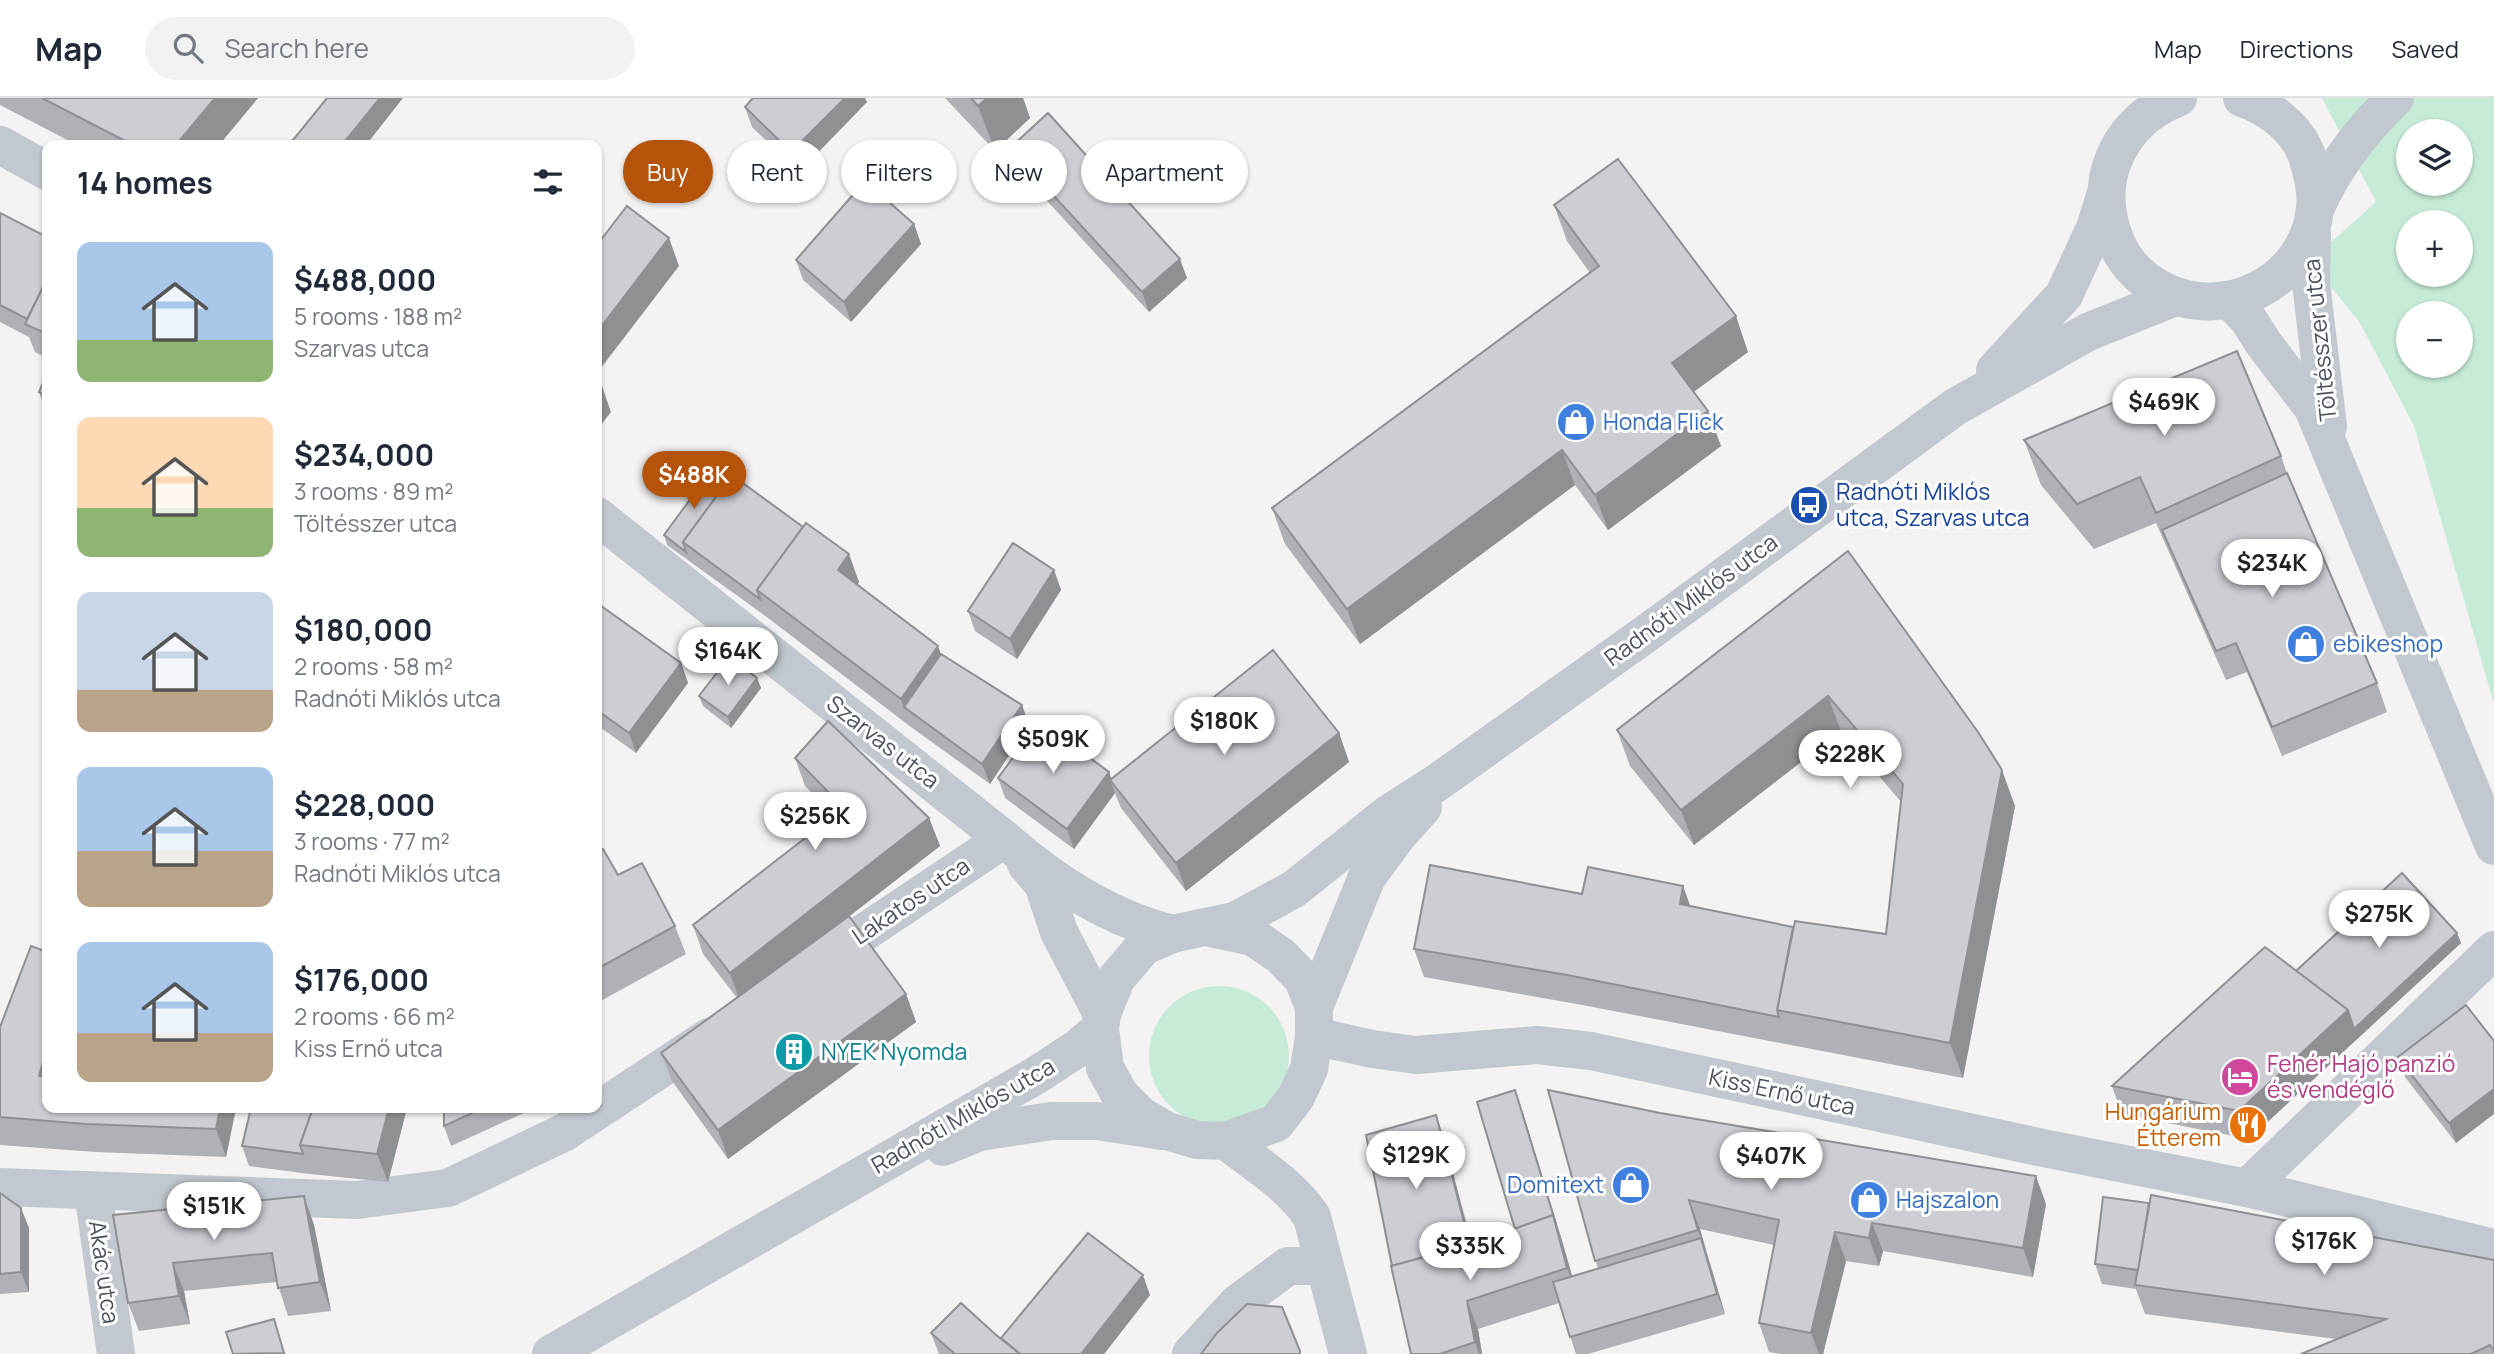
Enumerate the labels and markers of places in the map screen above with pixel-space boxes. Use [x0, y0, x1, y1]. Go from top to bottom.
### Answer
pin: $469K [2115, 378, 2213, 438]
shop icon: Honda Flick [1555, 401, 1597, 443]
place label: Honda Flick [1603, 405, 1724, 437]
pin: $488K [645, 452, 743, 511]
place label: Radnóti Miklós utca, Szarvas utca [1836, 475, 2030, 533]
bus stop icon: Radnóti Miklós utca, Szarvas utca [1788, 484, 1830, 526]
pin: $234K [2223, 540, 2321, 599]
shop icon: ebikeshop [2285, 623, 2327, 665]
place label: ebikeshop [2333, 627, 2443, 659]
pin: $164K [679, 628, 777, 687]
pin: $180K [1175, 698, 1273, 757]
pin: $509K [1004, 716, 1102, 775]
pin: $228K [1801, 730, 1899, 790]
pin: $256K [766, 792, 864, 852]
pin: $275K [2330, 890, 2428, 950]
building icon: NYEK Nyomda [773, 1031, 815, 1073]
place label: NYEK Nyomda [821, 1035, 967, 1067]
place label: Fehér Hajó panzió és vendéglő [2267, 1047, 2455, 1105]
hotel icon: Fehér Hajó panzió és vendéglő [2219, 1056, 2261, 1098]
place label: Hungárium Étterem [2105, 1095, 2221, 1153]
restaurant icon: Hungárium Étterem [2227, 1104, 2269, 1146]
pin: $129K [1367, 1132, 1465, 1191]
pin: $407K [1722, 1132, 1820, 1192]
shop icon: Domitext [1610, 1164, 1652, 1206]
place label: Domitext [1507, 1168, 1604, 1200]
shop icon: Hajszalon [1848, 1179, 1890, 1221]
pin: $151K [165, 1182, 263, 1242]
place label: Hajszalon [1896, 1183, 1999, 1215]
pin: $176K [2275, 1218, 2373, 1277]
pin: $335K [1421, 1222, 1519, 1282]

